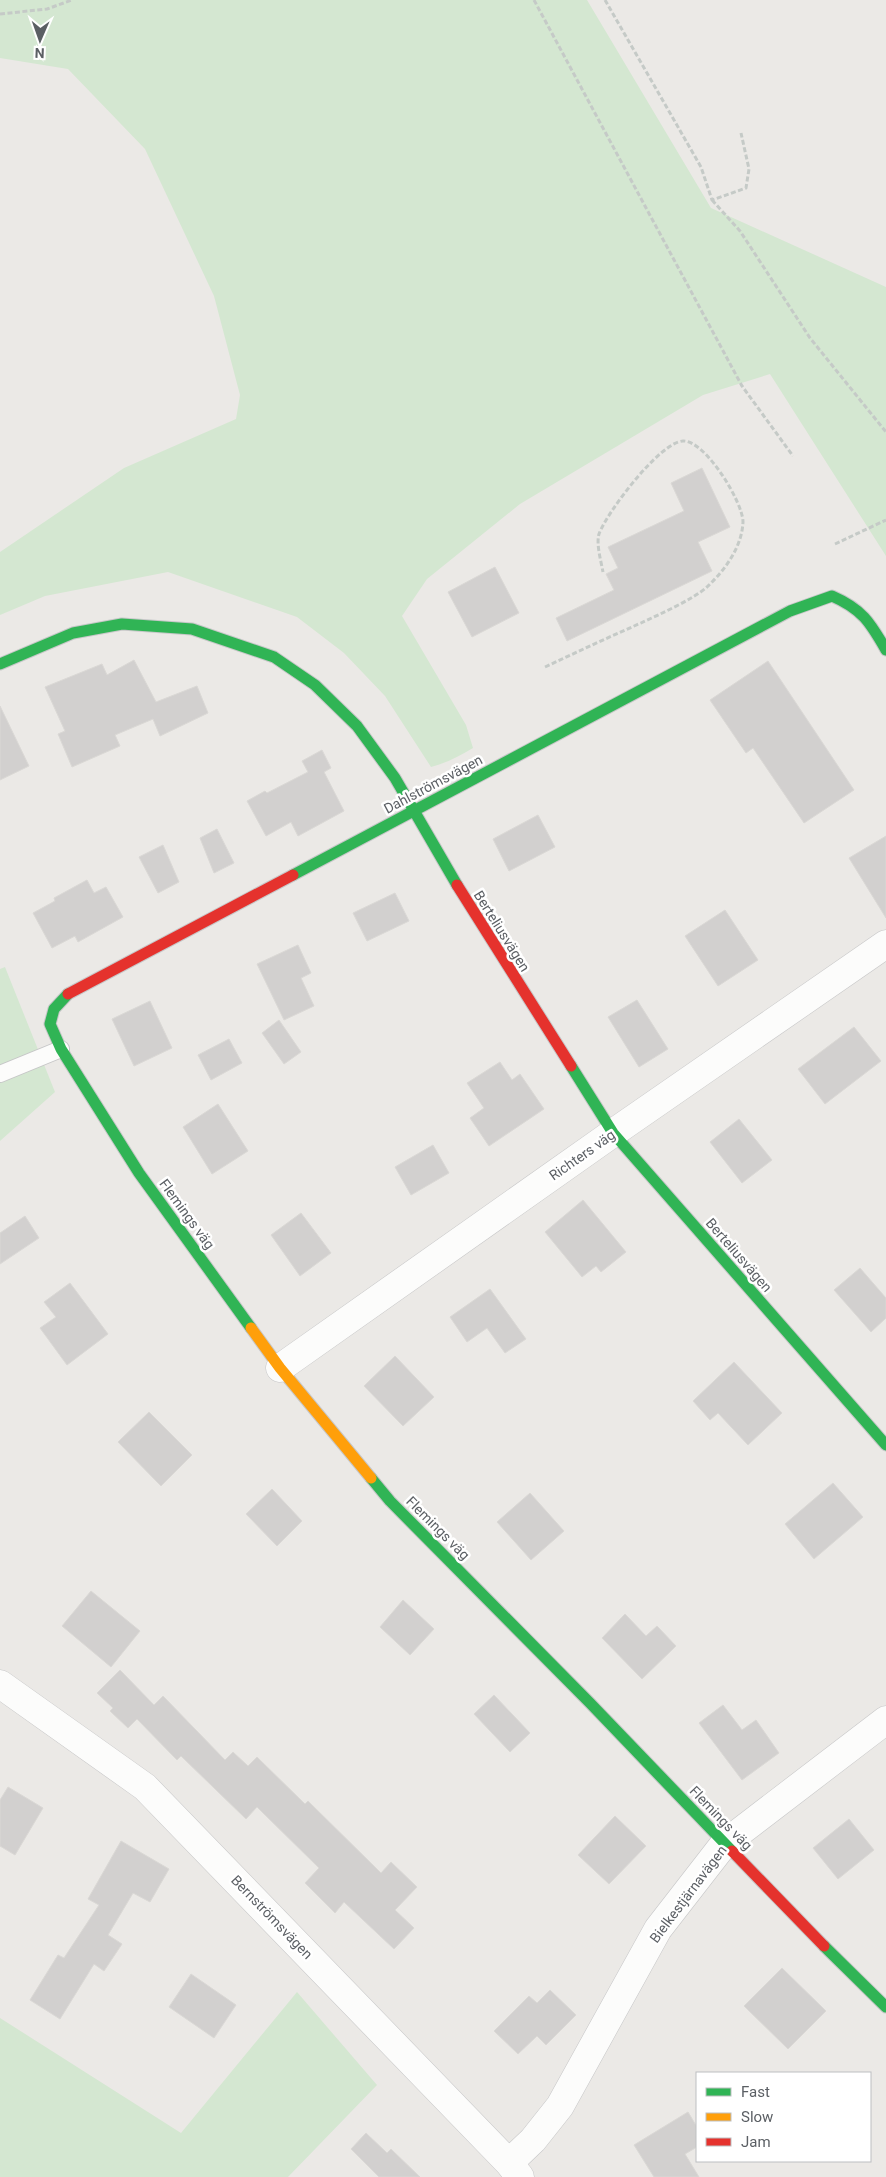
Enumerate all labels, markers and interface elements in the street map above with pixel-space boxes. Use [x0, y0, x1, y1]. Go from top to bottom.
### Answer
north arrow [15, 15, 65, 65]
text: N [34, 45, 45, 61]
street label: Dahlströmsvägen [381, 751, 485, 817]
street label: Berteliusvägen [471, 888, 533, 974]
street label: Richters väg [546, 1126, 618, 1184]
street label: Flemings väg [156, 1176, 218, 1252]
street label: Berteliusvägen [703, 1215, 775, 1295]
street label: Flemings väg [403, 1493, 473, 1563]
street label: Flemings väg [687, 1783, 755, 1853]
street label: Bielkestjärnavägen [646, 1842, 730, 1946]
street label: Bernströmsvägen [228, 1872, 316, 1962]
legend [696, 2072, 871, 2162]
text: Fast [741, 2083, 770, 2101]
text: Slow [741, 2108, 773, 2126]
text: Jam [741, 2133, 771, 2151]

